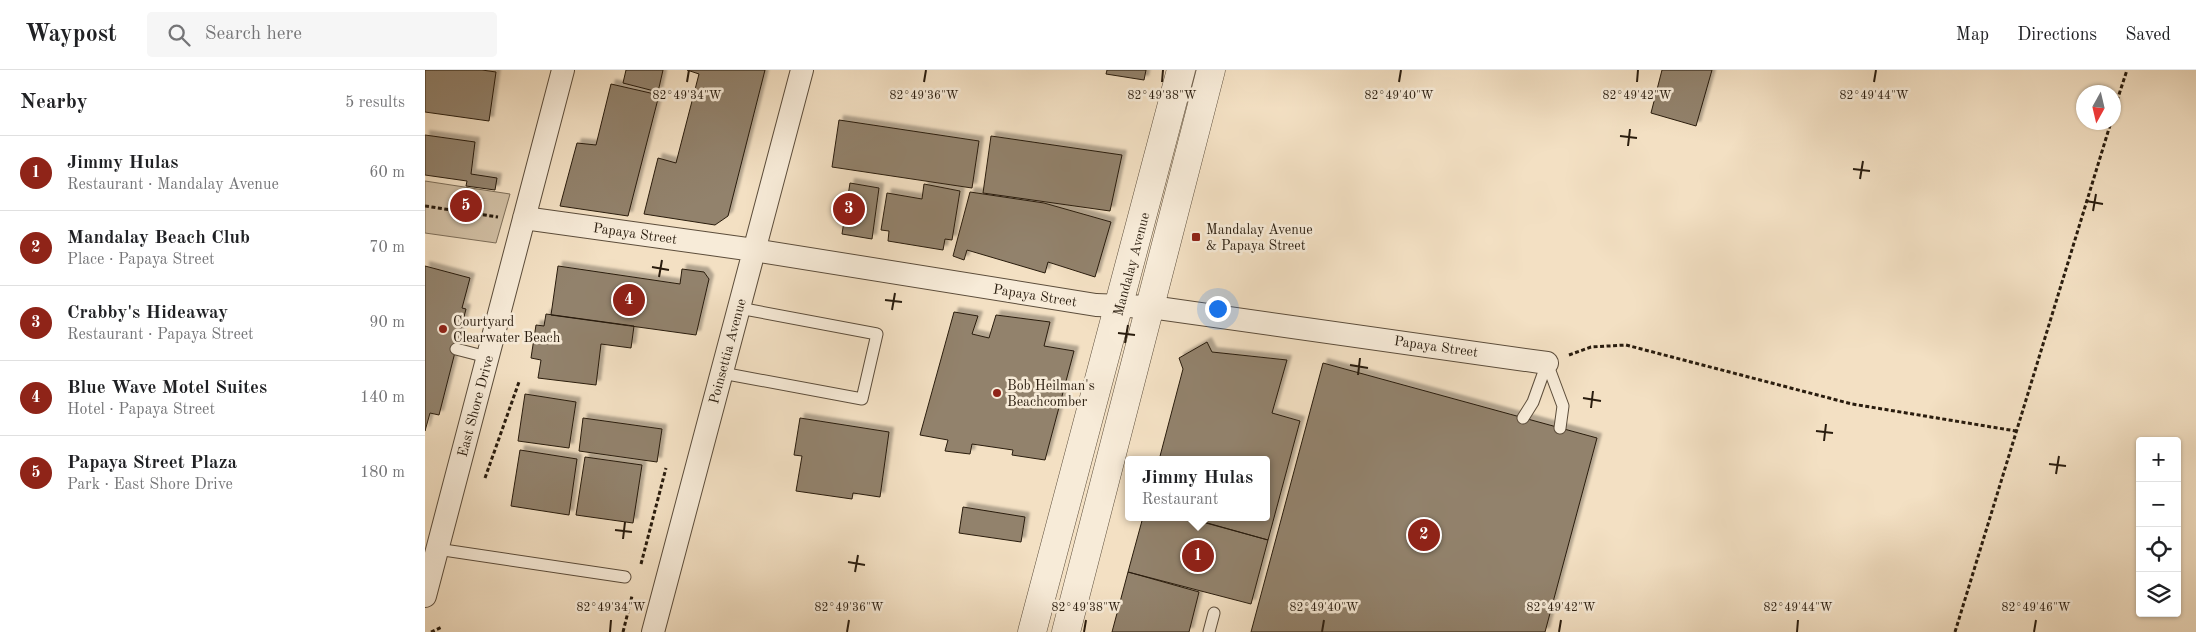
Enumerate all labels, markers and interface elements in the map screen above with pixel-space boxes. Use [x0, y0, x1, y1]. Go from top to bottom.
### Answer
search box [147, 12, 497, 57]
icon: search [165, 21, 193, 49]
text: Waypost [25, 23, 117, 47]
text: Search here [205, 25, 302, 44]
text: Map [1956, 26, 1989, 44]
text: Directions [2017, 26, 2097, 44]
text: Saved [2125, 26, 2171, 44]
north arrow [2076, 85, 2121, 130]
text: 82°49'34"W [652, 90, 722, 102]
text: 82°49'36"W [889, 90, 959, 102]
text: 82°49'38"W [1127, 90, 1197, 102]
text: 82°49'40"W [1364, 90, 1434, 102]
text: 82°49'42"W [1602, 90, 1672, 102]
text: 82°49'44"W [1839, 90, 1909, 102]
text: Nearby [20, 92, 88, 113]
text: 5 results [345, 95, 405, 111]
text: Jimmy Hulas [67, 154, 178, 173]
text: 1 [31, 165, 41, 181]
text: 60 m [369, 165, 405, 181]
text: Restaurant · Mandalay Avenue [67, 177, 279, 193]
pin: 5 [450, 187, 482, 225]
pin: 3 [833, 190, 865, 228]
street label: Mandalay Avenue [1111, 211, 1153, 318]
street label: Papaya Street [592, 221, 678, 247]
place label: Mandalay Avenue & Papaya Street [1206, 223, 1313, 253]
text: Mandalay Beach Club [67, 229, 250, 248]
marker: Mandalay Avenue & Papaya Street [1190, 231, 1202, 243]
text: 2 [31, 240, 41, 256]
text: 70 m [369, 240, 405, 256]
text: Place · Papaya Street [67, 252, 215, 268]
pin: 4 [613, 281, 645, 319]
street label: Papaya Street [992, 282, 1078, 310]
your location [1205, 296, 1231, 322]
street label: Poinsettia Avenue [707, 297, 749, 405]
text: Crabby's Hideaway [67, 304, 228, 323]
text: 3 [31, 315, 41, 331]
text: 90 m [369, 315, 405, 331]
place label: Courtyard Clearwater Beach [453, 315, 561, 345]
marker: Courtyard Clearwater Beach [437, 323, 449, 335]
text: Restaurant · Papaya Street [67, 327, 254, 343]
street label: Papaya Street [1393, 334, 1479, 360]
street label: East Shore Drive [456, 354, 496, 459]
text: Blue Wave Motel Suites [67, 379, 267, 398]
place label: Bob Heilman's Beachcomber [1007, 379, 1095, 409]
marker: Bob Heilman's Beachcomber [991, 387, 1003, 399]
text: 4 [31, 390, 41, 406]
text: 140 m [360, 390, 405, 406]
text: Hotel · Papaya Street [67, 402, 215, 418]
map controls [2136, 437, 2181, 617]
button: + [2136, 437, 2181, 482]
text: Papaya Street Plaza [67, 454, 237, 473]
popup [1125, 456, 1270, 521]
text: 5 [31, 465, 41, 481]
text: 180 m [360, 465, 405, 481]
text: Jimmy Hulas [1142, 469, 1253, 488]
text: Park · East Shore Drive [67, 477, 233, 493]
button: − [2136, 482, 2181, 527]
text: Restaurant [1142, 492, 1218, 508]
pin: 2 [1408, 516, 1440, 554]
button: locate [2136, 527, 2181, 572]
pin: 1 [1182, 537, 1214, 575]
button: layers [2136, 572, 2181, 617]
text: 82°49'34"W [576, 602, 646, 614]
text: 82°49'36"W [814, 602, 884, 614]
text: 82°49'38"W [1051, 602, 1121, 614]
text: 82°49'40"W [1289, 602, 1359, 614]
text: 82°49'42"W [1526, 602, 1596, 614]
text: 82°49'44"W [1763, 602, 1833, 614]
text: 82°49'46"W [2001, 602, 2071, 614]

